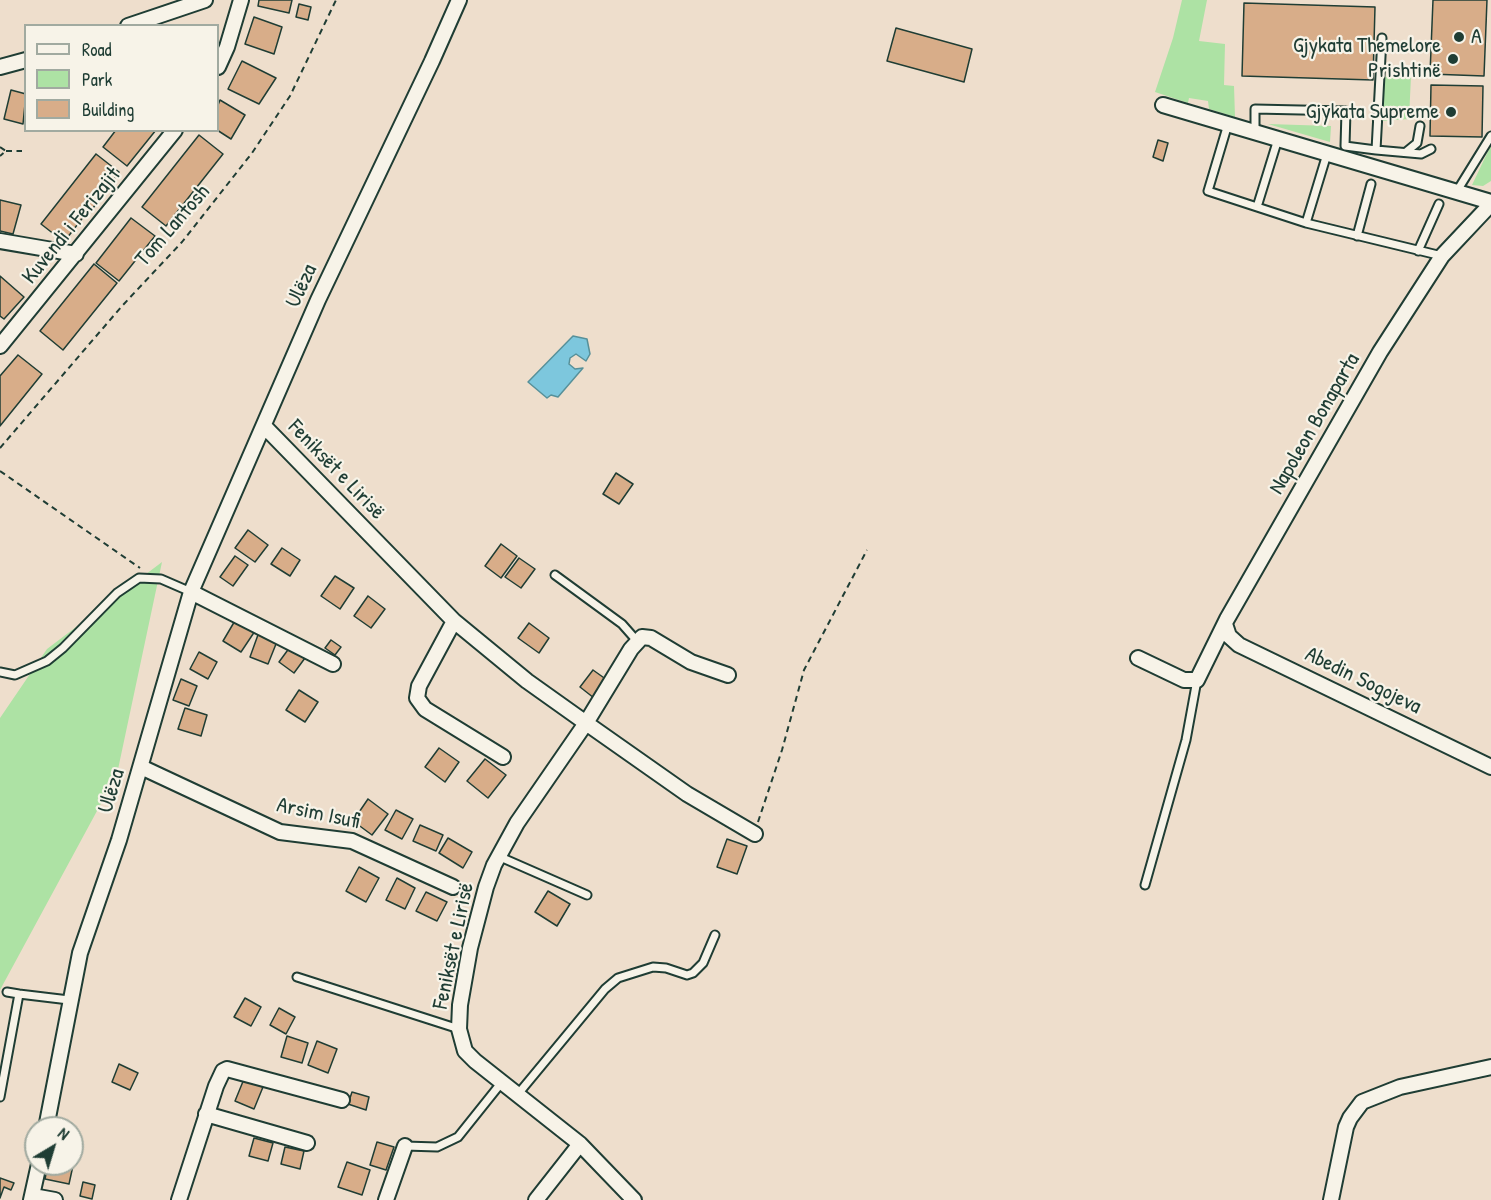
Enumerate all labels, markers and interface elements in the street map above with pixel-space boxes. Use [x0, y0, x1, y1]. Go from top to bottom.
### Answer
legend [24, 24, 219, 132]
place label: A [1471, 24, 1482, 50]
marker: A [1452, 30, 1466, 44]
place label: Gjykata Themelore Prishtinë [1293, 33, 1441, 84]
text: Road [82, 37, 112, 62]
marker: Gjykata Themelore Prishtinë [1446, 52, 1460, 66]
text: Park [82, 67, 112, 92]
text: Building [82, 97, 134, 122]
place label: Gjykata Supreme [1306, 99, 1439, 125]
marker: Gjykata Supreme [1444, 105, 1458, 119]
street label: Kuvendi i Ferizajit [17, 162, 127, 290]
street label: Tom Lantosh [130, 180, 216, 272]
street label: Ulëza [281, 260, 323, 312]
street label: Napoleon Bonaparta [1264, 349, 1366, 499]
street label: Feniksët e Lirisë [282, 415, 390, 525]
street label: Abedin Sogojeva [1301, 642, 1425, 720]
street label: Ulëza [93, 766, 131, 816]
street label: Arsim Isufi [274, 792, 362, 836]
street label: Feniksët e Lirisë [428, 880, 480, 1012]
north arrow [24, 1116, 84, 1176]
text: N [54, 1122, 74, 1145]

